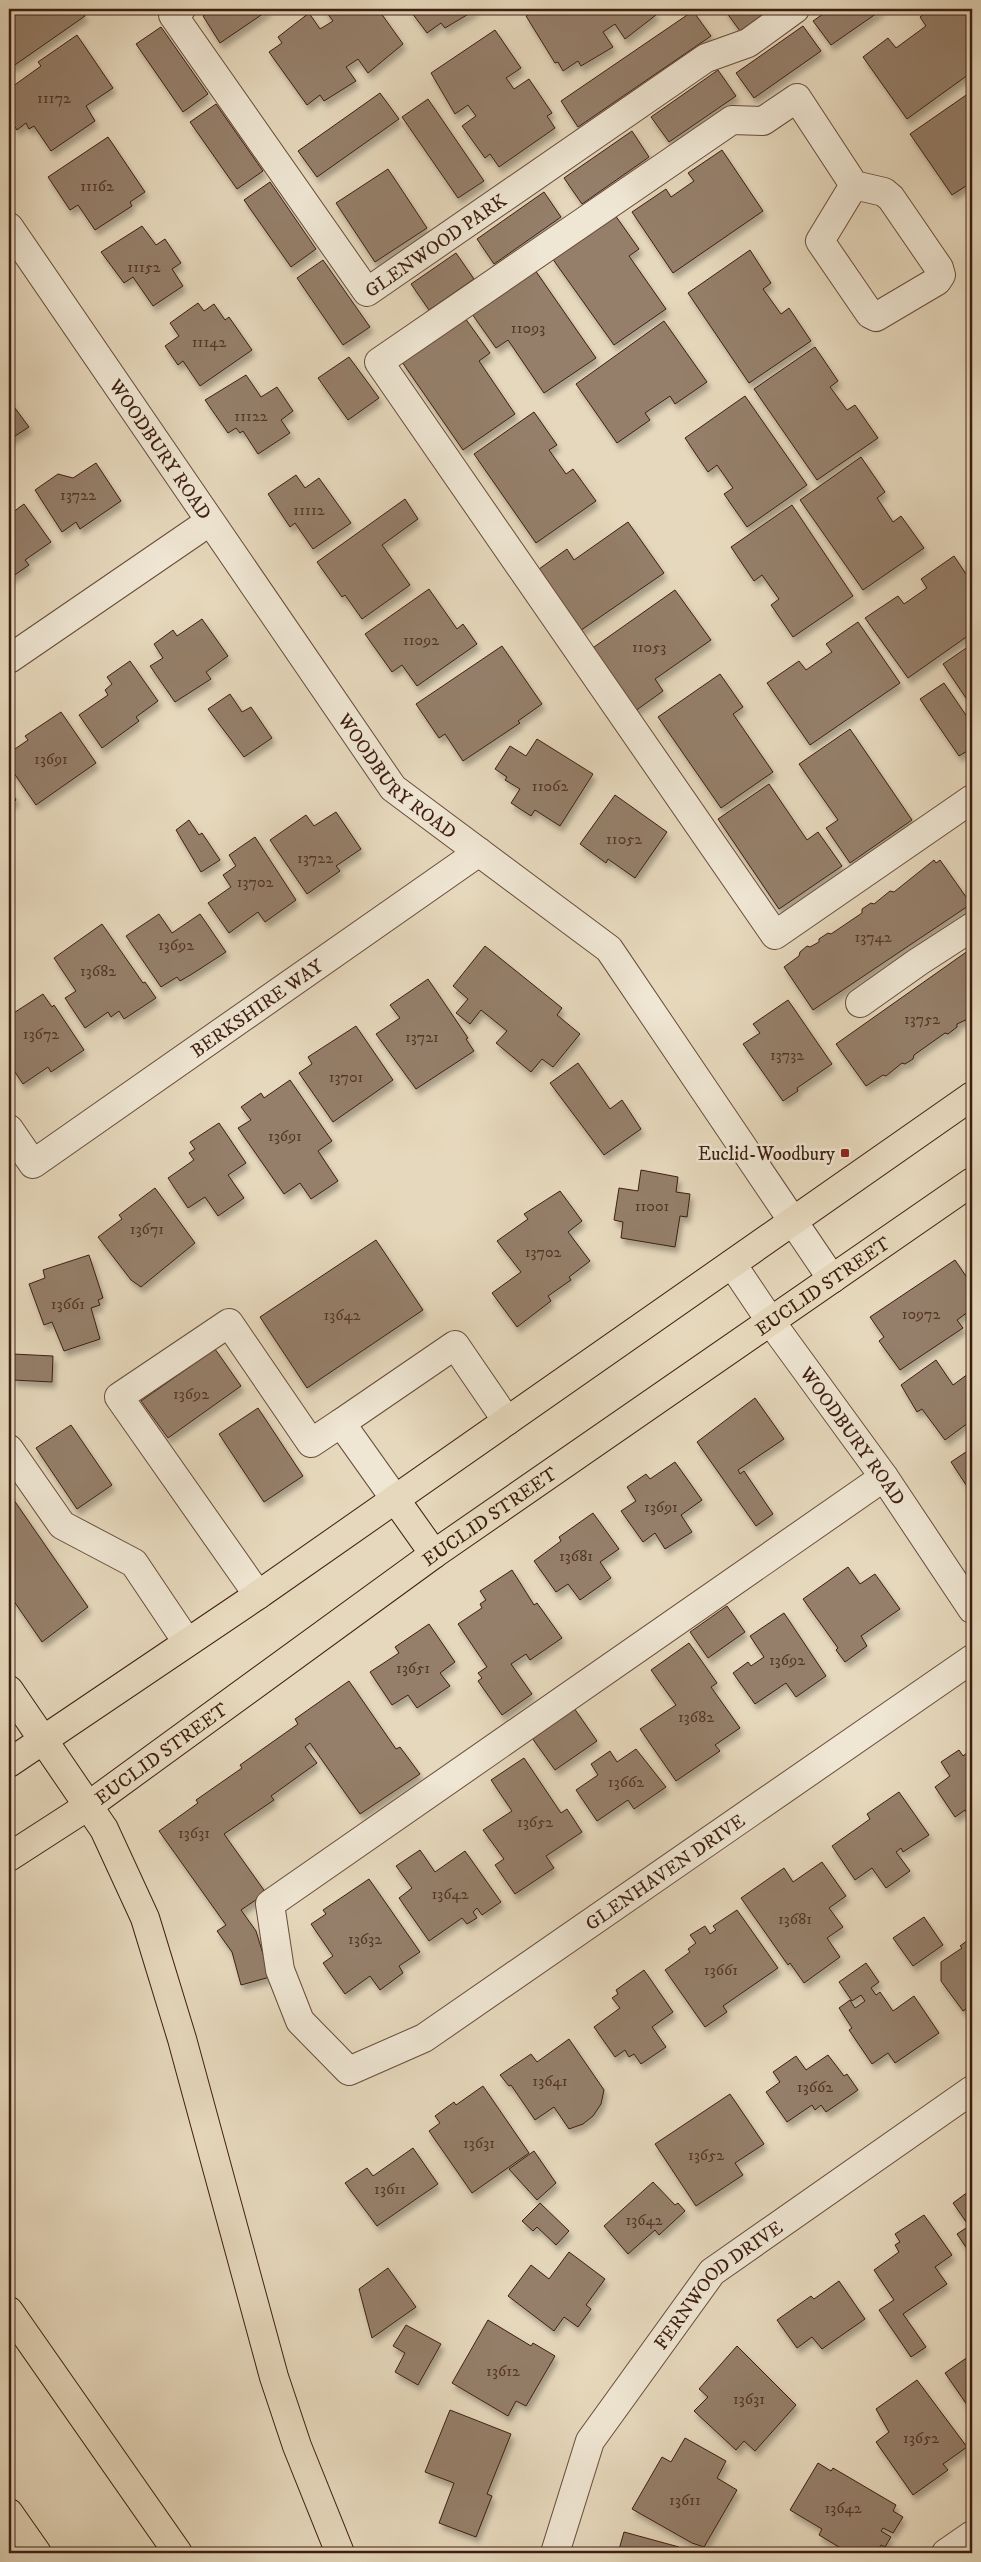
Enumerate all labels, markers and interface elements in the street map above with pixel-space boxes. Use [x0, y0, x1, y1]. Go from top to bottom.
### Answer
house number: 11172 [37, 88, 71, 108]
house number: 11162 [80, 176, 114, 196]
street label: GLENWOOD PARK [361, 189, 512, 303]
house number: 11152 [127, 257, 161, 277]
house number: 11093 [511, 318, 545, 338]
house number: 11142 [192, 332, 226, 352]
street label: WOODBURY ROAD [103, 374, 216, 524]
house number: 11122 [234, 406, 268, 426]
house number: 13722 [60, 485, 96, 505]
house number: 11112 [293, 500, 325, 520]
house number: 11092 [403, 630, 439, 650]
house number: 11053 [632, 637, 666, 657]
street label: WOODBURY ROAD [332, 709, 460, 844]
house number: 13691 [34, 749, 68, 769]
house number: 11062 [532, 776, 568, 796]
house number: 11052 [606, 829, 642, 849]
house number: 13722 [297, 848, 333, 868]
house number: 13702 [237, 872, 274, 892]
house number: 13742 [854, 927, 892, 947]
house number: 13692 [158, 935, 194, 955]
street label: BERKSHIRE WAY [187, 954, 328, 1063]
house number: 13682 [80, 961, 116, 981]
house number: 13752 [904, 1009, 940, 1029]
house number: 13672 [23, 1024, 59, 1044]
house number: 13721 [405, 1027, 439, 1047]
house number: 13732 [770, 1045, 804, 1065]
house number: 13701 [329, 1067, 363, 1087]
house number: 13691 [268, 1126, 302, 1146]
place label: Euclid-Woodbury [698, 1143, 836, 1166]
marker: Euclid-Woodbury [839, 1147, 851, 1159]
house number: 11001 [635, 1196, 669, 1216]
house number: 13671 [130, 1219, 164, 1239]
street label: EUCLID STREET [751, 1232, 895, 1341]
house number: 13702 [525, 1242, 562, 1262]
house number: 13661 [51, 1294, 85, 1314]
house number: 10972 [902, 1304, 940, 1324]
house number: 13642 [323, 1305, 361, 1325]
street label: WOODBURY ROAD [794, 1362, 909, 1510]
house number: 13692 [173, 1384, 209, 1404]
street label: EUCLID STREET [418, 1462, 562, 1572]
house number: 13691 [644, 1497, 678, 1517]
house number: 13681 [559, 1546, 593, 1566]
house number: 13692 [769, 1650, 805, 1670]
house number: 13651 [396, 1658, 430, 1678]
street label: EUCLID STREET [91, 1698, 233, 1810]
house number: 13682 [678, 1707, 714, 1727]
house number: 13662 [608, 1772, 644, 1792]
street label: GLENHAVEN DRIVE [581, 1810, 750, 1936]
house number: 13652 [517, 1812, 553, 1832]
house number: 13631 [178, 1823, 210, 1843]
house number: 13642 [431, 1884, 469, 1904]
house number: 13681 [778, 1909, 812, 1929]
house number: 13632 [348, 1929, 382, 1949]
house number: 13661 [704, 1960, 738, 1980]
house number: 13641 [532, 2071, 568, 2091]
house number: 13662 [797, 2077, 833, 2097]
house number: 13631 [463, 2133, 495, 2153]
house number: 13652 [688, 2145, 724, 2165]
house number: 13611 [374, 2179, 406, 2199]
house number: 13642 [625, 2210, 663, 2230]
street label: FERNWOOD DRIVE [650, 2216, 787, 2355]
house number: 13612 [486, 2361, 520, 2381]
house number: 13631 [733, 2389, 765, 2409]
house number: 13652 [903, 2428, 939, 2448]
house number: 13611 [669, 2490, 701, 2510]
house number: 13642 [824, 2498, 862, 2518]

